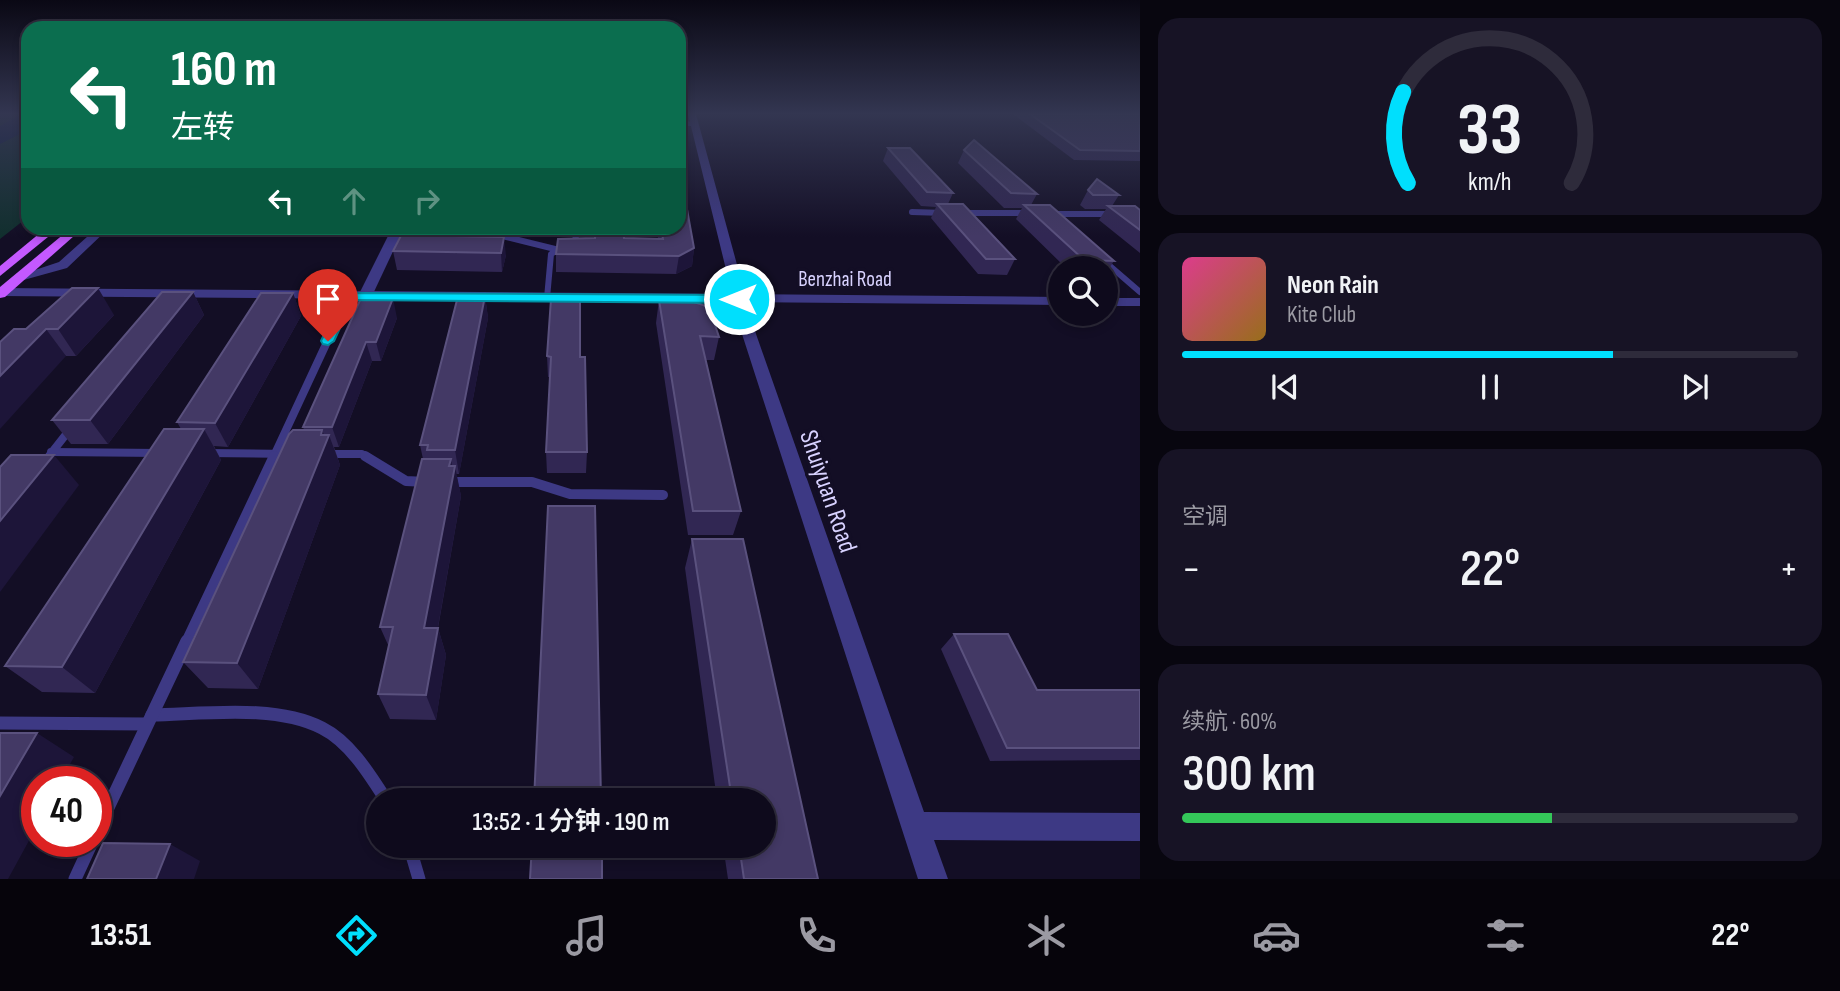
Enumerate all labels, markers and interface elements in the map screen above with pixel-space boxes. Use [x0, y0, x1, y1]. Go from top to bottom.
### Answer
text: 160 m [171, 41, 277, 100]
icon: left [56, 49, 147, 140]
text: 33 [1457, 87, 1523, 175]
text: 左转 [171, 109, 235, 148]
text: km/h [1468, 166, 1512, 197]
icon: left [262, 182, 300, 220]
icon: ahead [335, 182, 373, 220]
icon: right [408, 182, 446, 220]
map controls [1048, 256, 1118, 326]
button: search [1048, 256, 1118, 326]
position arrow [702, 262, 776, 336]
street label: Benzhai Road [798, 267, 892, 292]
pin [298, 269, 358, 341]
text: Neon Rain [1287, 270, 1379, 301]
icon: arrive [309, 280, 347, 318]
text: Kite Club [1287, 301, 1356, 329]
icon: previous [1266, 368, 1304, 406]
icon: pause [1471, 368, 1509, 406]
icon: next [1676, 368, 1714, 406]
street label: Shuiyuan Road [792, 426, 863, 557]
text: 空调 [1182, 503, 1228, 531]
text: 22° [1460, 538, 1520, 601]
text: − [1182, 547, 1201, 592]
text: + [1779, 547, 1798, 592]
text: 续航 · 60% [1182, 708, 1277, 736]
text: 300 km [1182, 743, 1316, 806]
speed limit sign: 40 [21, 766, 112, 857]
text: 13:52 · 1 分钟 · 190 m [472, 807, 670, 838]
icon: directions [332, 911, 381, 960]
icon: music [562, 911, 611, 960]
icon: phone [792, 911, 841, 960]
icon: climate [1022, 911, 1071, 960]
icon: car [1252, 911, 1301, 960]
icon: filters [1481, 911, 1530, 960]
text: 13:51 [90, 916, 151, 955]
text: 22° [1711, 916, 1749, 955]

